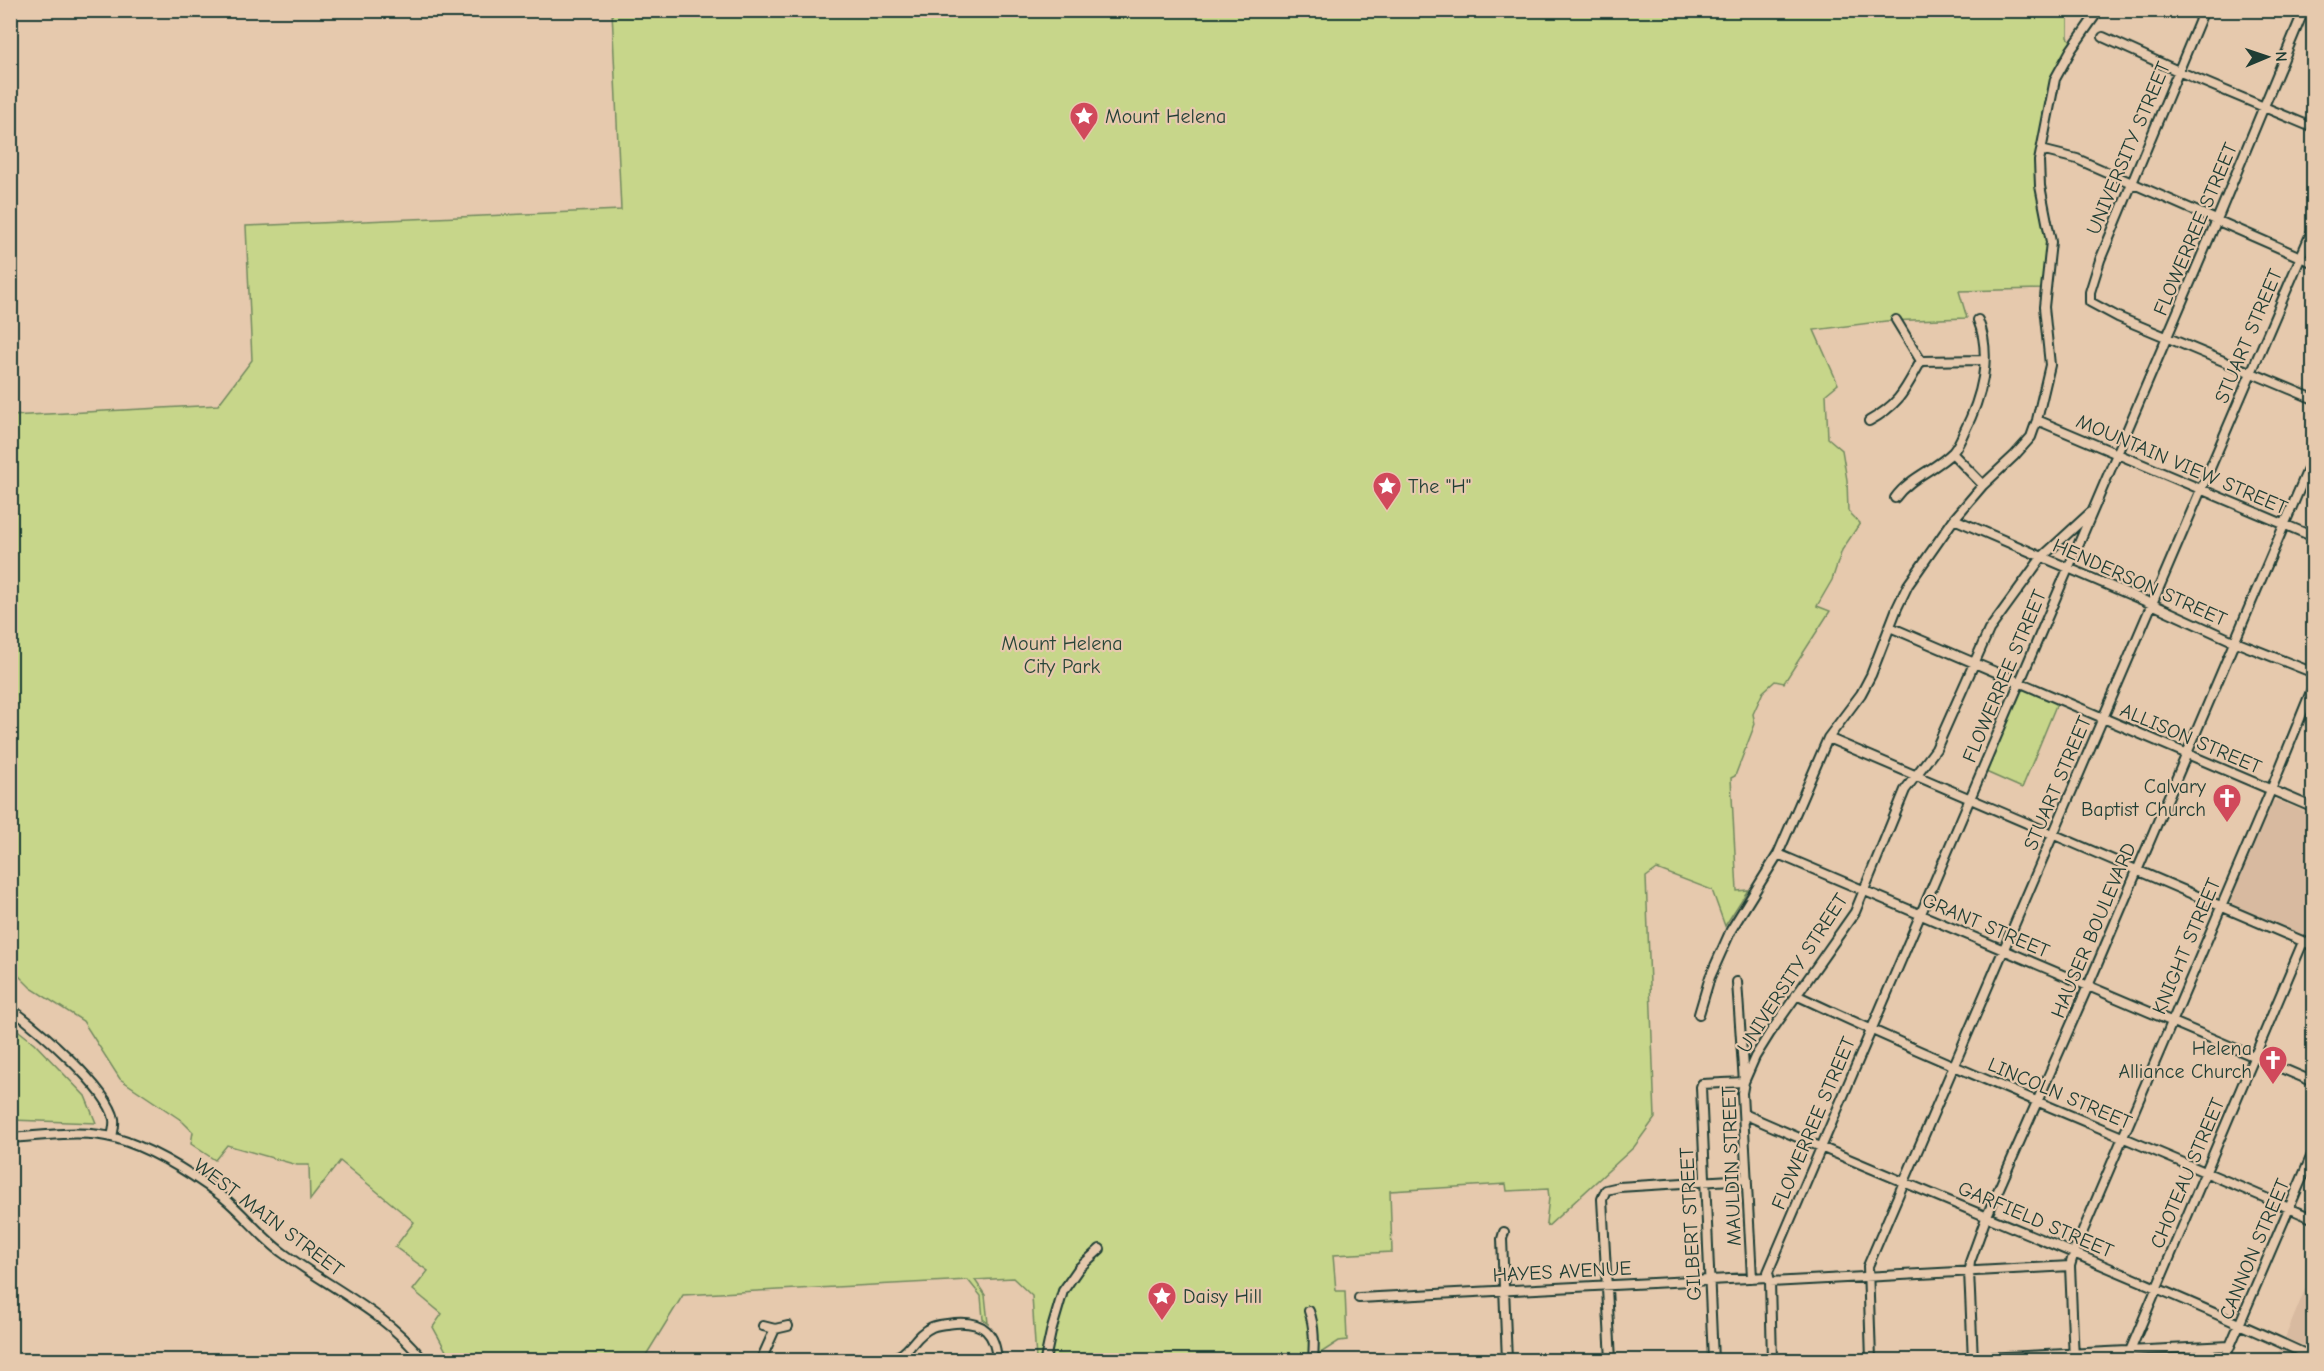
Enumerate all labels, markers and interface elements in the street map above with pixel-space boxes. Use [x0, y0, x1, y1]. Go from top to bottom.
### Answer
north arrow [2237, 27, 2297, 87]
text: N [2272, 51, 2290, 62]
street label: UNIVERSITY STREET [2082, 58, 2175, 238]
place icon: Mount Helena [1068, 100, 1100, 142]
place label: Mount Helena [1105, 105, 1226, 128]
street label: FLOWERREE STREET [2149, 139, 2242, 319]
street label: STUART STREET [2210, 265, 2287, 407]
street label: MOUNTAIN VIEW STREET [2073, 409, 2291, 520]
place icon: The "H" [1371, 470, 1403, 512]
place label: The "H" [1408, 475, 1471, 498]
street label: HENDERSON STREET [2049, 534, 2231, 631]
street label: FLOWERREE STREET [1958, 586, 2051, 766]
park label: Mount Helena City Park [1001, 632, 1123, 678]
street label: ALLISON STREET [2117, 698, 2265, 779]
street label: STUART STREET [2019, 712, 2096, 854]
place label: Calvary Baptist Church [2081, 775, 2206, 821]
church icon: Calvary Baptist Church [2211, 782, 2243, 824]
street label: HAUSER BOULEVARD [2046, 839, 2141, 1021]
street label: KNIGHT STREET [2147, 874, 2226, 1018]
street label: GRANT STREET [1919, 888, 2053, 963]
street label: UNIVERSITY STREET [1732, 889, 1853, 1057]
street label: FLOWERREE STREET [1767, 1033, 1860, 1213]
place label: Helena Alliance Church [2118, 1037, 2252, 1083]
church icon: Helena Alliance Church [2257, 1044, 2289, 1086]
street label: LINCOLN STREET [1984, 1053, 2136, 1134]
street label: MAULDIN STREET [1717, 1085, 1746, 1246]
street label: CHOTEAU STREET [2145, 1094, 2230, 1252]
street label: GILBERT STREET [1675, 1146, 1706, 1301]
street label: WEST MAIN STREET [189, 1154, 349, 1282]
street label: CANNON STREET [2214, 1175, 2295, 1323]
street label: GARFIELD STREET [1955, 1176, 2117, 1263]
street label: HAYES AVENUE [1492, 1256, 1632, 1287]
place icon: Daisy Hill [1146, 1280, 1178, 1322]
place label: Daisy Hill [1183, 1285, 1262, 1308]

